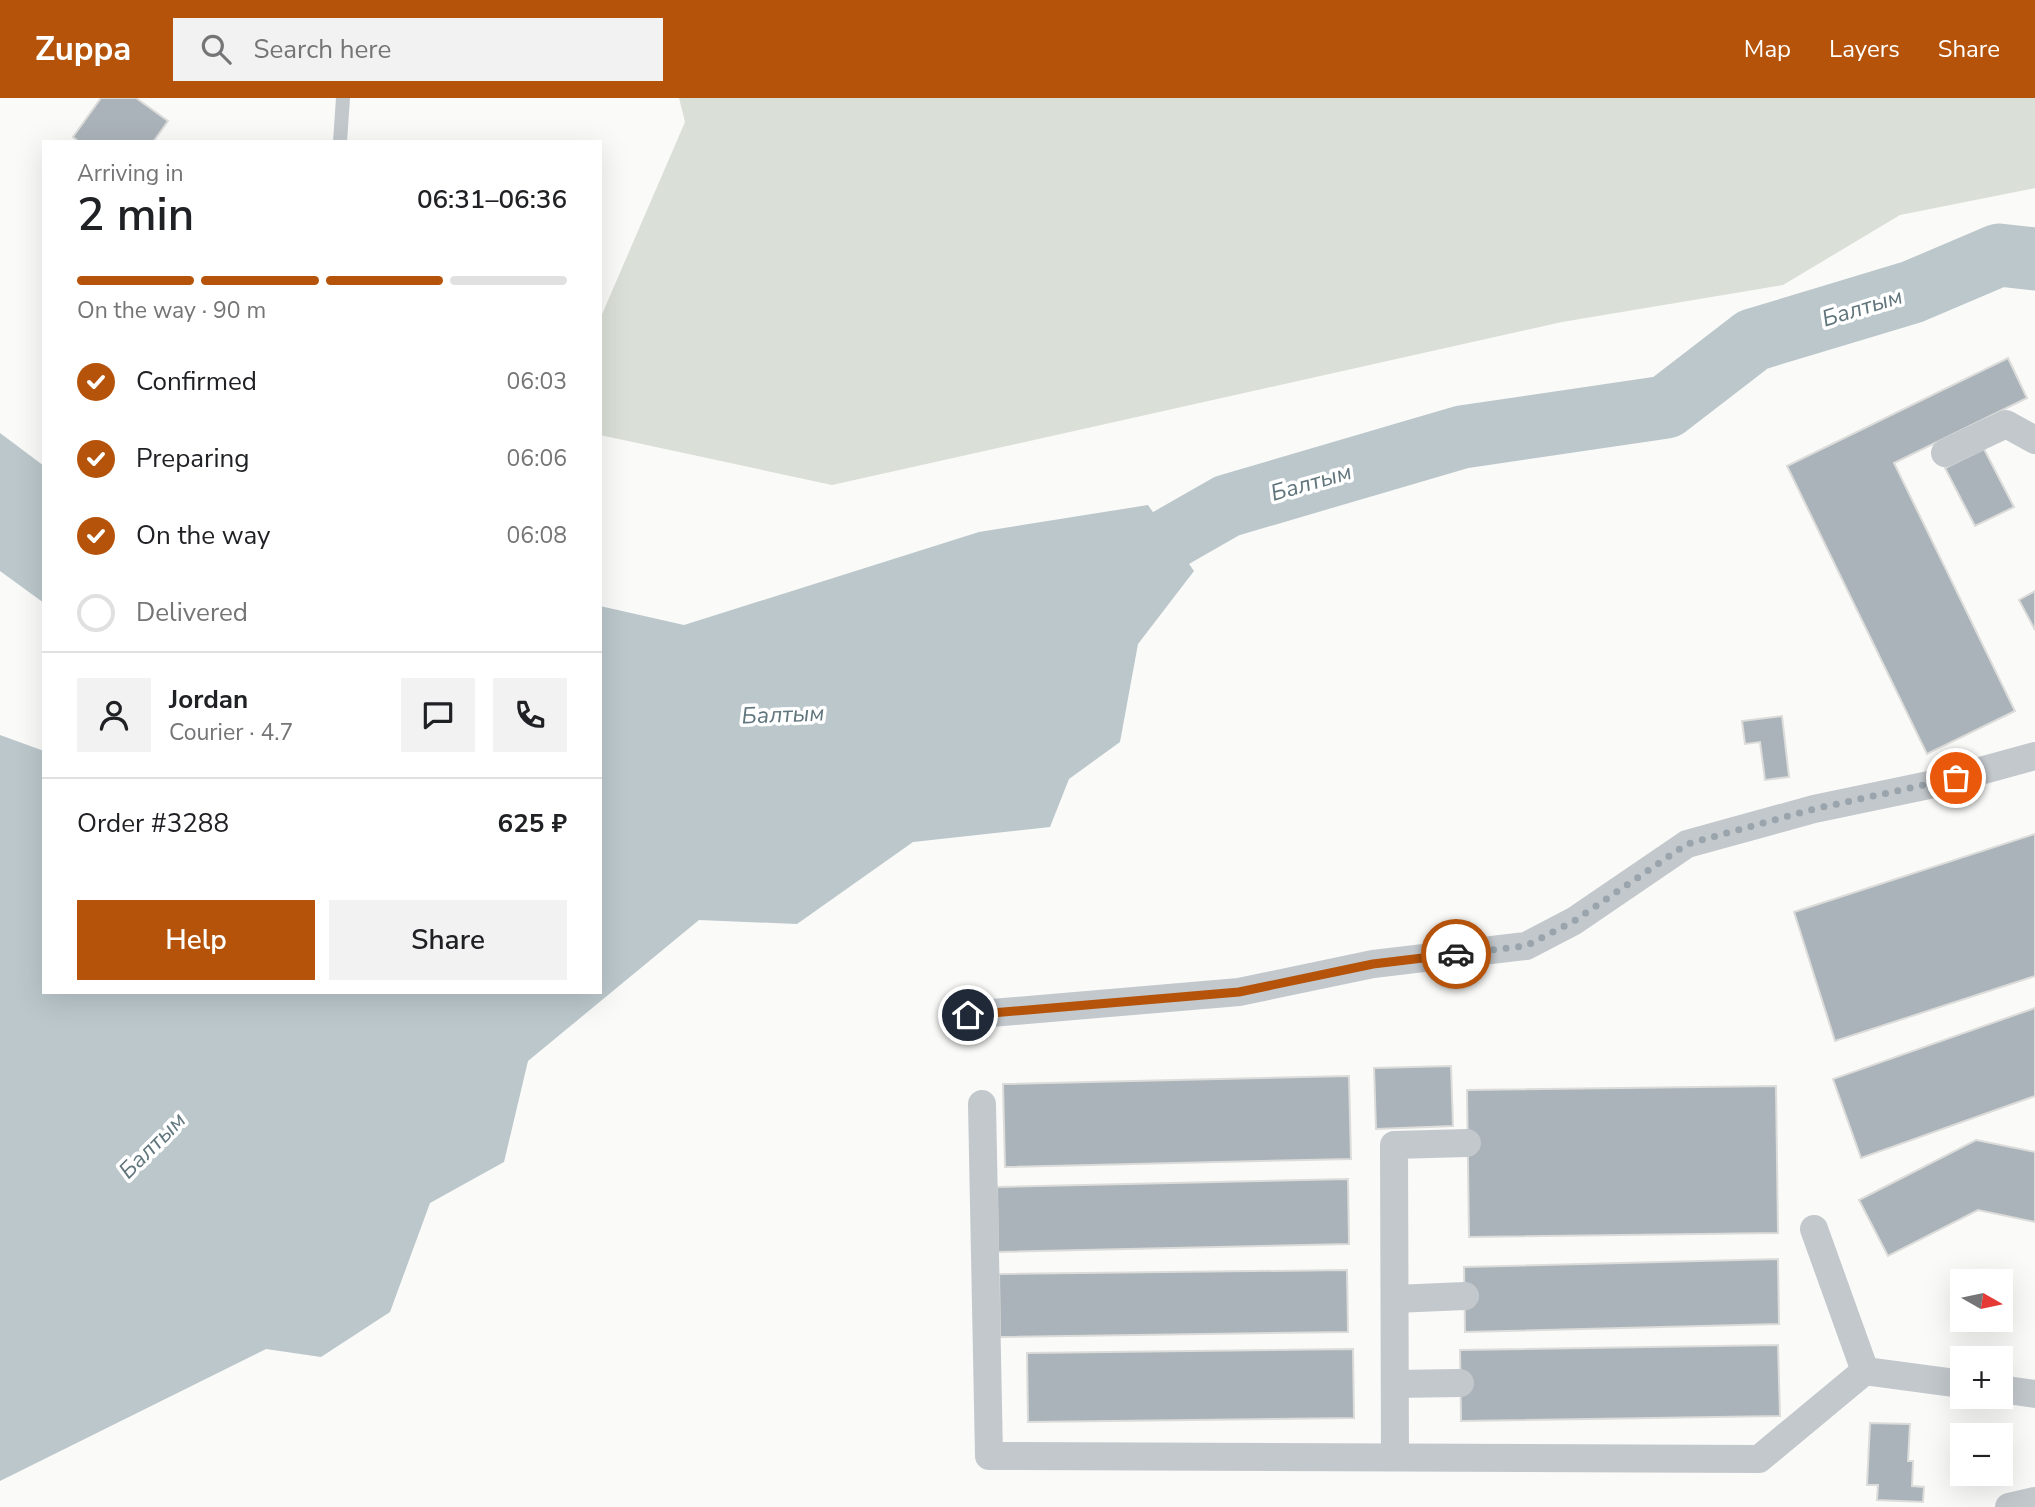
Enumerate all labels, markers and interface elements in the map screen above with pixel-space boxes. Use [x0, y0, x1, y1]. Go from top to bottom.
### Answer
search box [173, 18, 663, 81]
text: Zuppa [35, 27, 131, 72]
icon: search [197, 30, 235, 68]
text: Search here [253, 32, 391, 67]
text: Map [1744, 33, 1791, 65]
text: Layers [1829, 33, 1900, 65]
text: Share [1938, 33, 2000, 65]
text: Arriving in [77, 158, 184, 189]
text: 06:31–06:36 [417, 182, 567, 217]
text: 2 min [77, 183, 194, 246]
water label: Балтым [1818, 281, 1906, 334]
text: On the way · 90 m [77, 295, 266, 326]
icon: check [77, 363, 115, 401]
text: Confirmed [136, 364, 257, 399]
text: 06:03 [507, 366, 567, 397]
icon: check [77, 440, 115, 478]
text: Preparing [136, 441, 249, 476]
text: 06:06 [507, 443, 567, 474]
water label: Балтым [1267, 456, 1355, 509]
icon: check [77, 517, 115, 555]
text: On the way [136, 518, 270, 553]
text: 06:08 [507, 520, 567, 551]
text: Delivered [136, 595, 248, 630]
button: person [77, 678, 151, 752]
button: chat [401, 678, 475, 752]
button: phone [493, 678, 567, 752]
text: Jordan [169, 682, 248, 717]
water label: Балтым [741, 698, 825, 731]
text: Courier · 4.7 [169, 717, 293, 748]
pin [1926, 748, 1986, 808]
icon: bag [1937, 759, 1975, 797]
text: Order #3288 [77, 806, 229, 841]
text: 625 ₽ [498, 806, 567, 841]
button: Help [77, 900, 315, 980]
button: Share [329, 900, 567, 980]
courier [1421, 919, 1491, 989]
icon: car [1437, 935, 1475, 973]
pin [938, 985, 998, 1045]
icon: home [949, 996, 987, 1034]
water label: Балтым [112, 1105, 193, 1186]
north arrow [1950, 1269, 2012, 1332]
map controls [1950, 1269, 2013, 1486]
button: + [1950, 1346, 2013, 1409]
button: − [1950, 1423, 2013, 1486]

